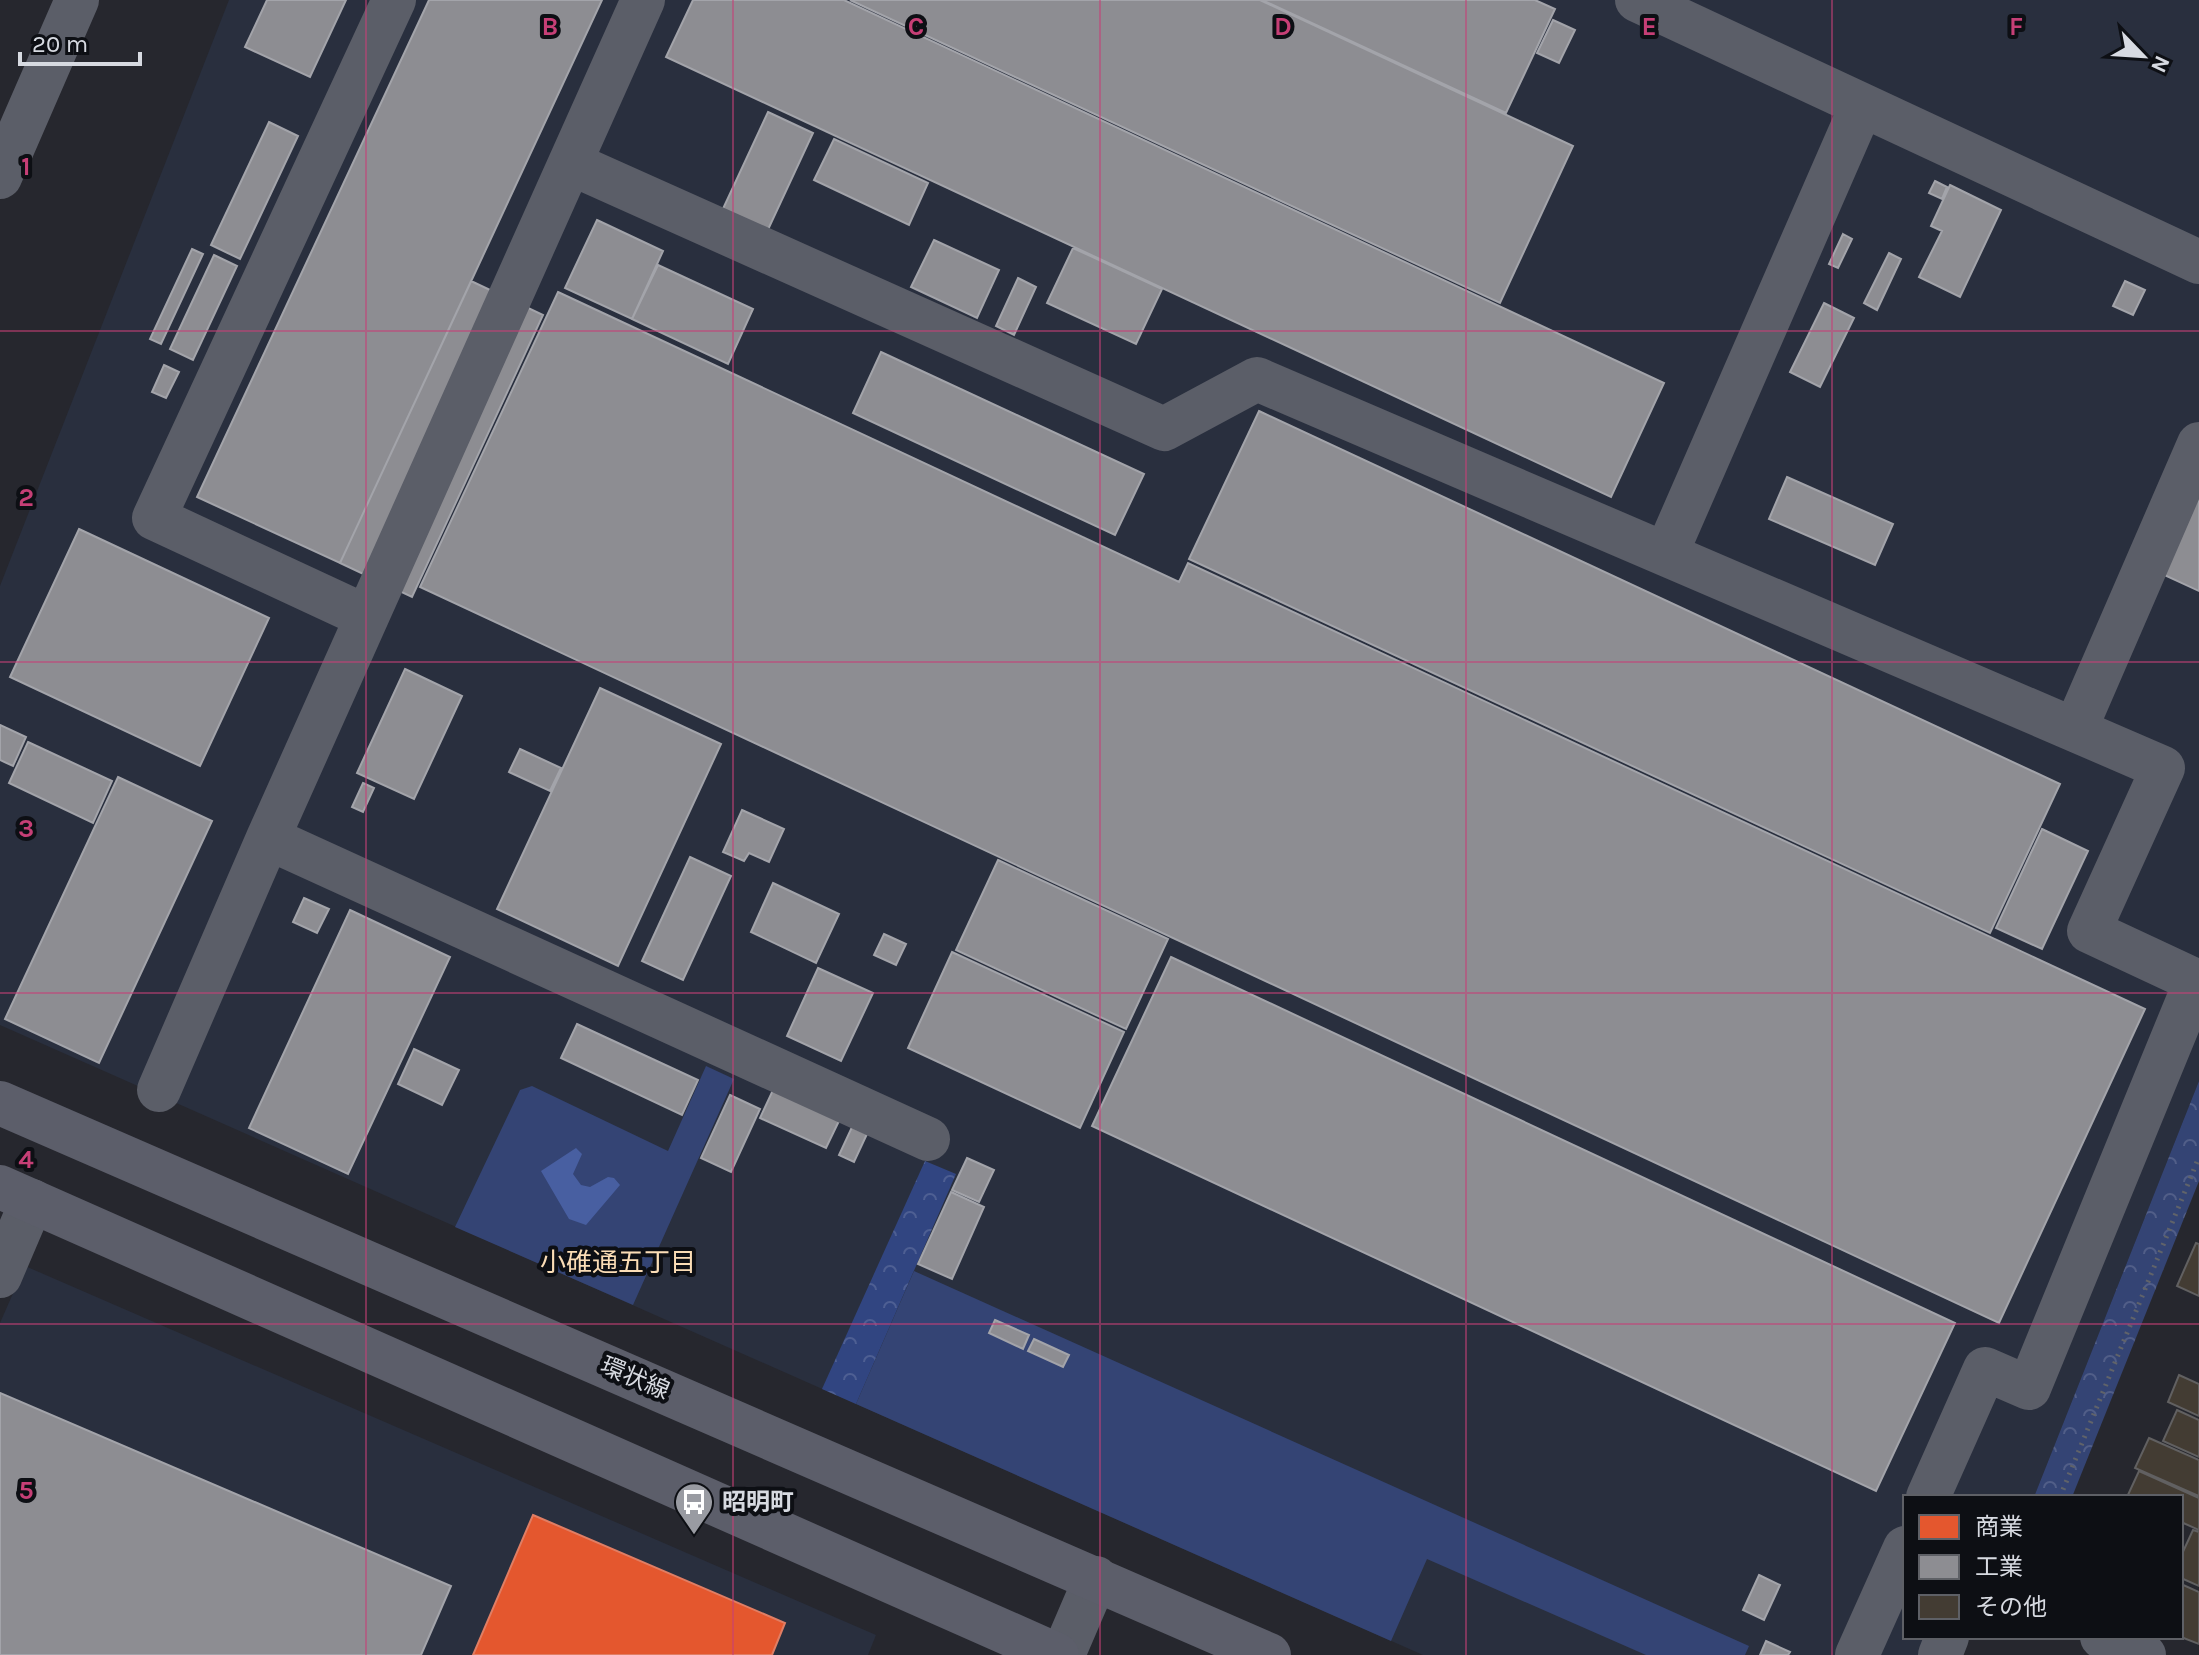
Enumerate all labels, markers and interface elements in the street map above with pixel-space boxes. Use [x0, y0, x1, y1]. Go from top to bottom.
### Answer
text: B [542, 11, 558, 42]
text: C [908, 11, 924, 42]
text: D [1274, 11, 1292, 42]
text: E [1641, 11, 1657, 42]
text: F [2009, 11, 2023, 42]
scale bar [20, 16, 140, 66]
north arrow [2103, 16, 2183, 96]
text: 20 m [32, 30, 88, 58]
text: N [2145, 51, 2175, 77]
text: 1 [21, 151, 31, 182]
text: 2 [18, 482, 34, 513]
text: 3 [18, 813, 34, 844]
text: 4 [18, 1144, 34, 1175]
district label: 小碓通五丁目 [540, 1247, 696, 1278]
street label: 環状線 [596, 1351, 674, 1405]
text: 5 [18, 1475, 34, 1506]
bus stop icon: 昭明町 [673, 1481, 715, 1536]
place label: 昭明町 [722, 1488, 794, 1516]
legend [1903, 1495, 2183, 1639]
text: 商業 [1975, 1513, 2023, 1541]
text: 工業 [1975, 1553, 2023, 1581]
text: その他 [1975, 1593, 2047, 1621]

